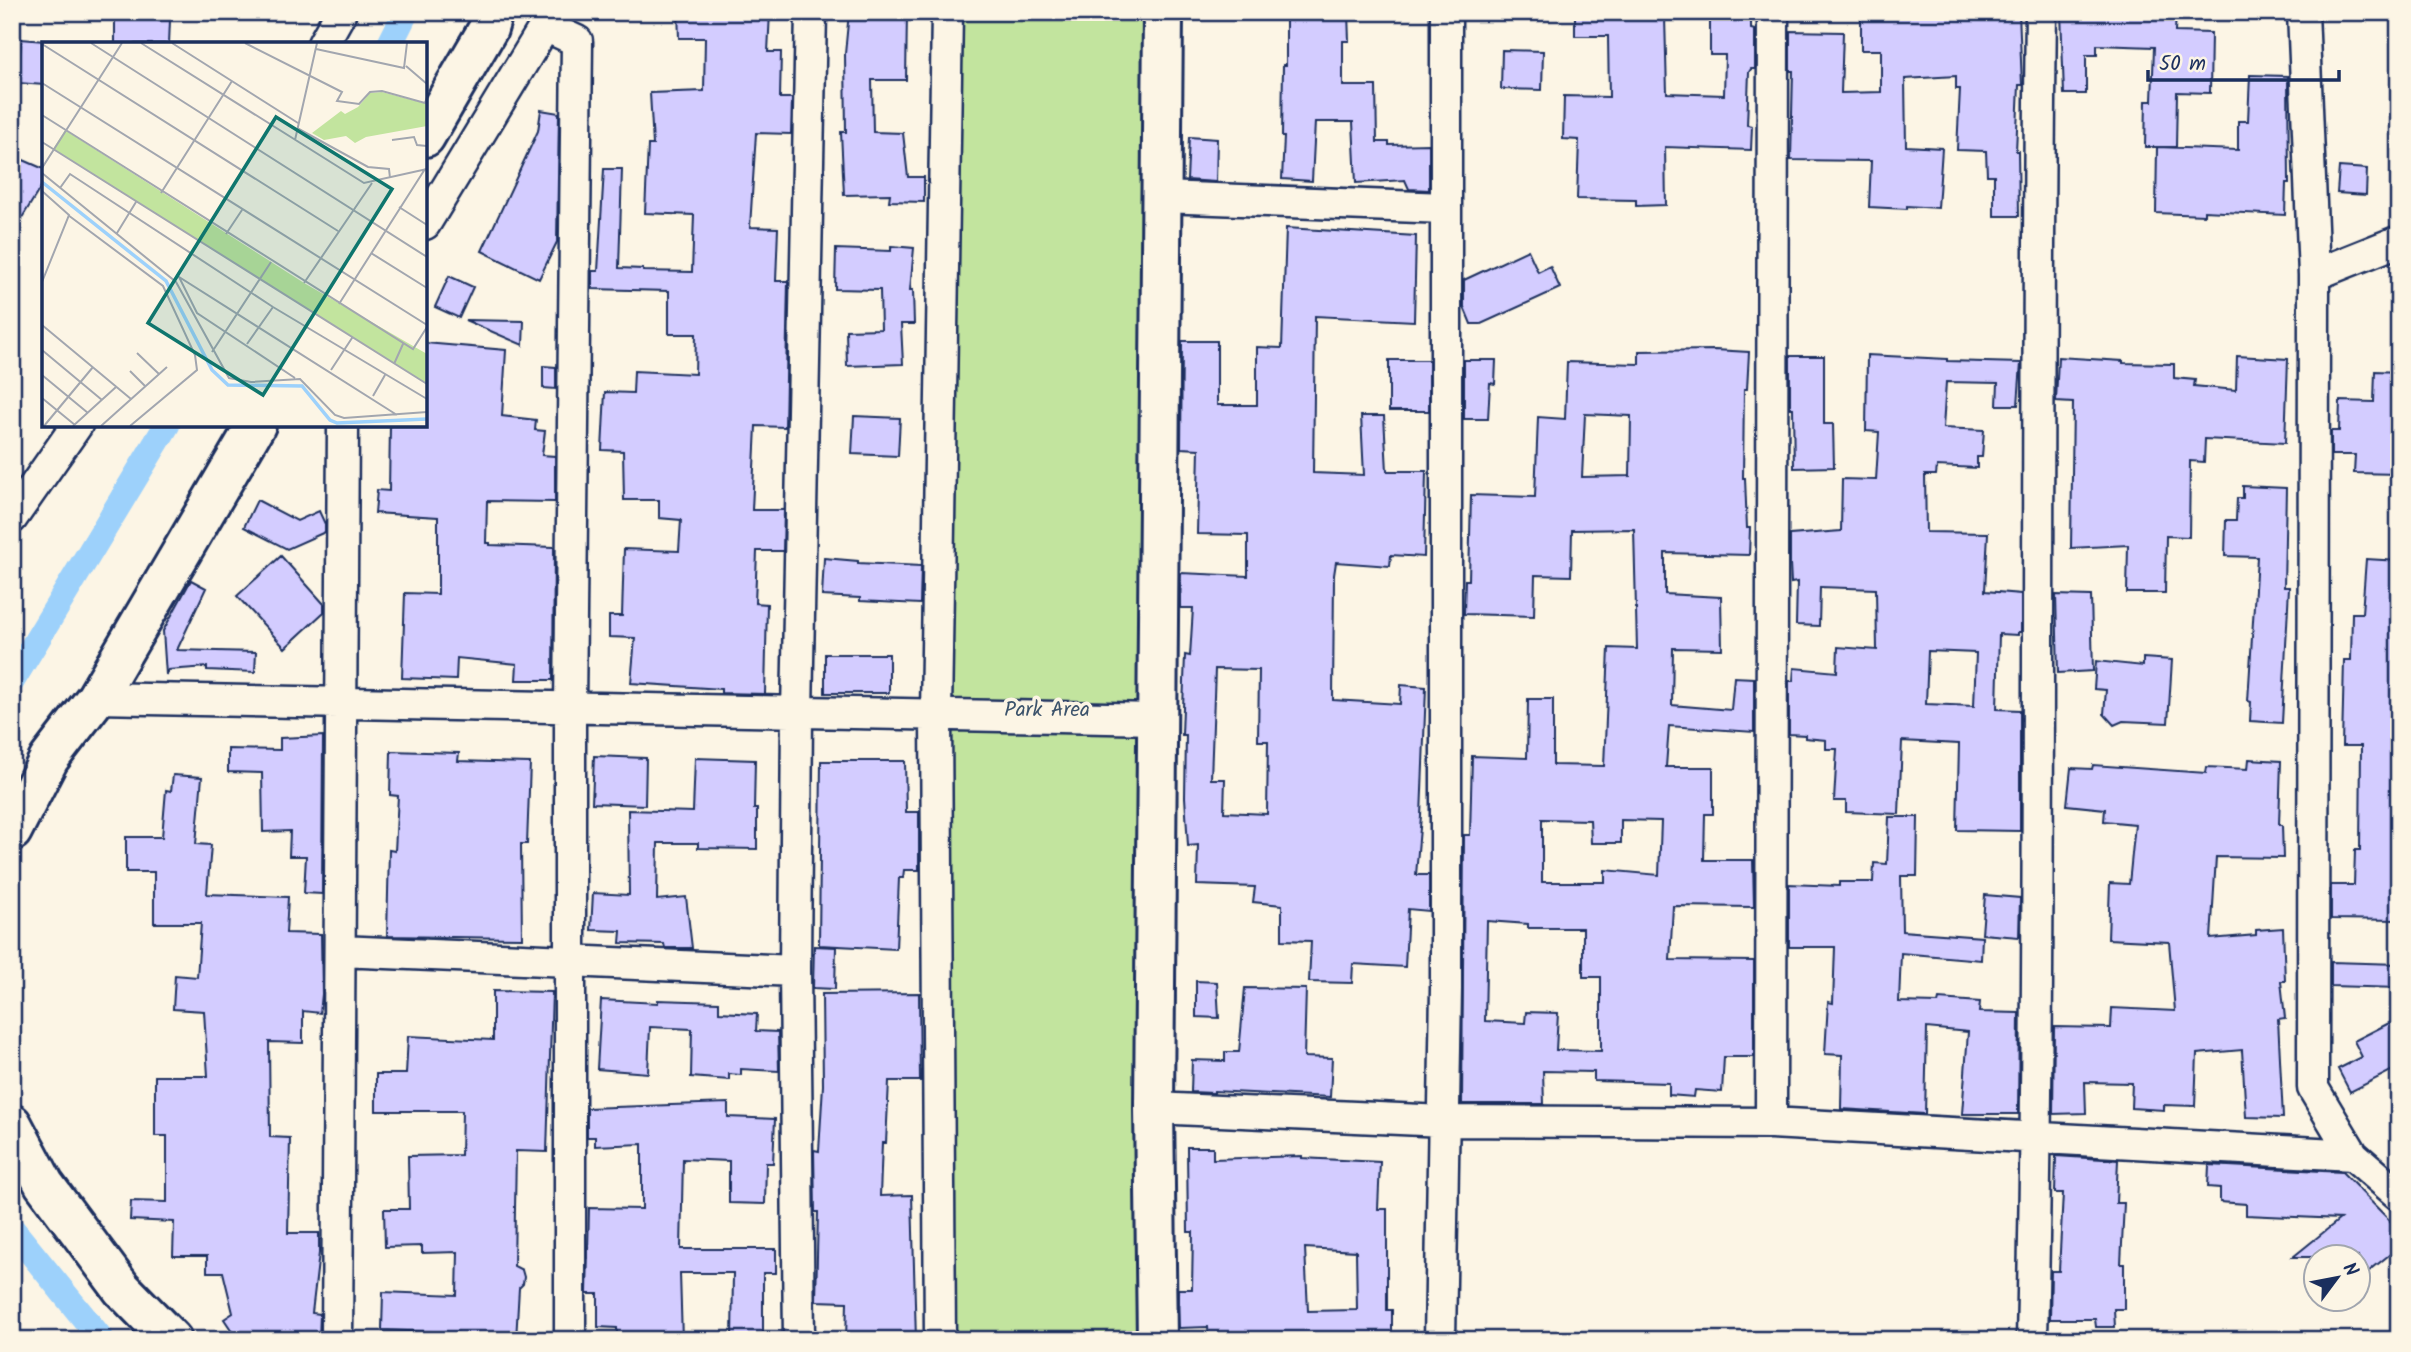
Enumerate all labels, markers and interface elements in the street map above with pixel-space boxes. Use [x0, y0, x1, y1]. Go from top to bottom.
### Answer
scale bar [2148, 38, 2339, 82]
inset map [42, 42, 427, 427]
text: 50 m [2159, 48, 2206, 81]
park label: Park Area [1004, 694, 1090, 727]
north arrow [2302, 1244, 2372, 1314]
text: N [2334, 1257, 2366, 1283]

